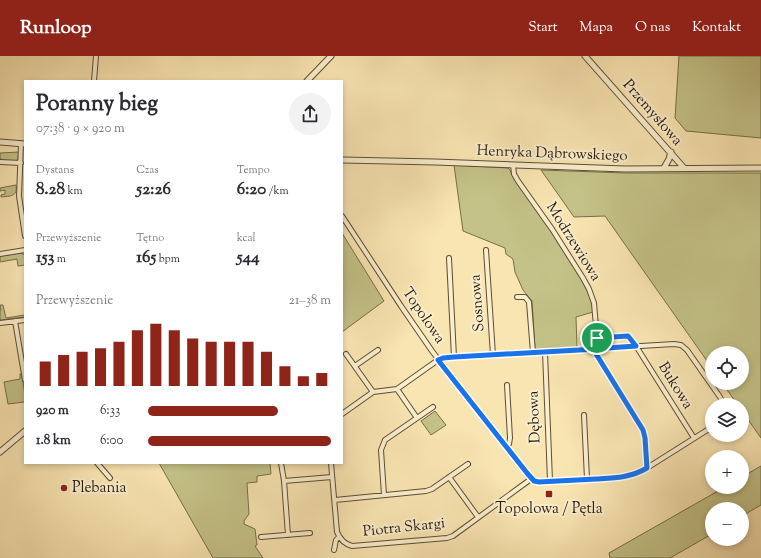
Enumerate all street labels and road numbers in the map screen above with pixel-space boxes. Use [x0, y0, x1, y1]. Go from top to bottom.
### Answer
street label: Przemysłowa [617, 75, 687, 151]
street label: Henryka Dąbrowskiego [476, 141, 628, 167]
street label: Modrzewiowa [540, 198, 606, 286]
street label: Sosnowa [466, 273, 490, 332]
street label: Topolowa [396, 284, 450, 348]
street label: Bukowa [652, 358, 698, 414]
street label: Dębowa [524, 390, 546, 444]
street label: Piotra Skargi [362, 513, 446, 543]

